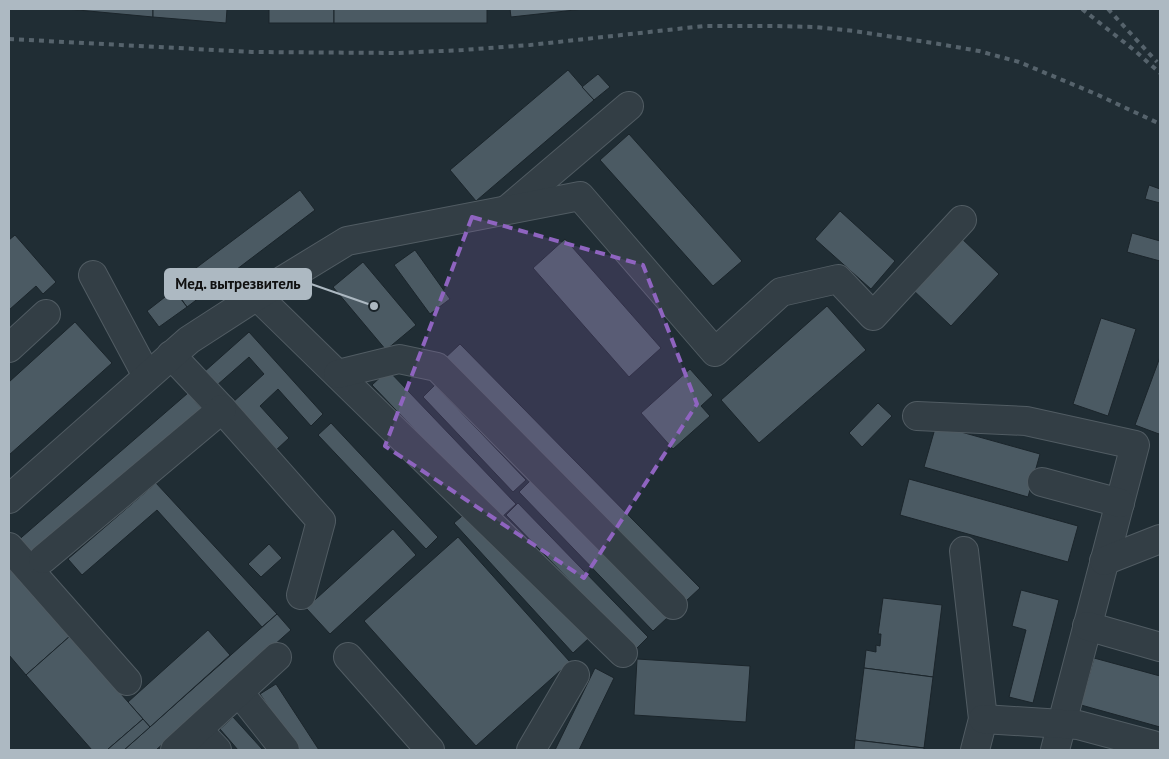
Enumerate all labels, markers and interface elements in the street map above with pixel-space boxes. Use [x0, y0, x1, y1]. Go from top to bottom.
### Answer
callout: Мед. вытрезвитель [165, 269, 311, 299]
text: Мед. вытрезвитель [175, 274, 301, 293]

